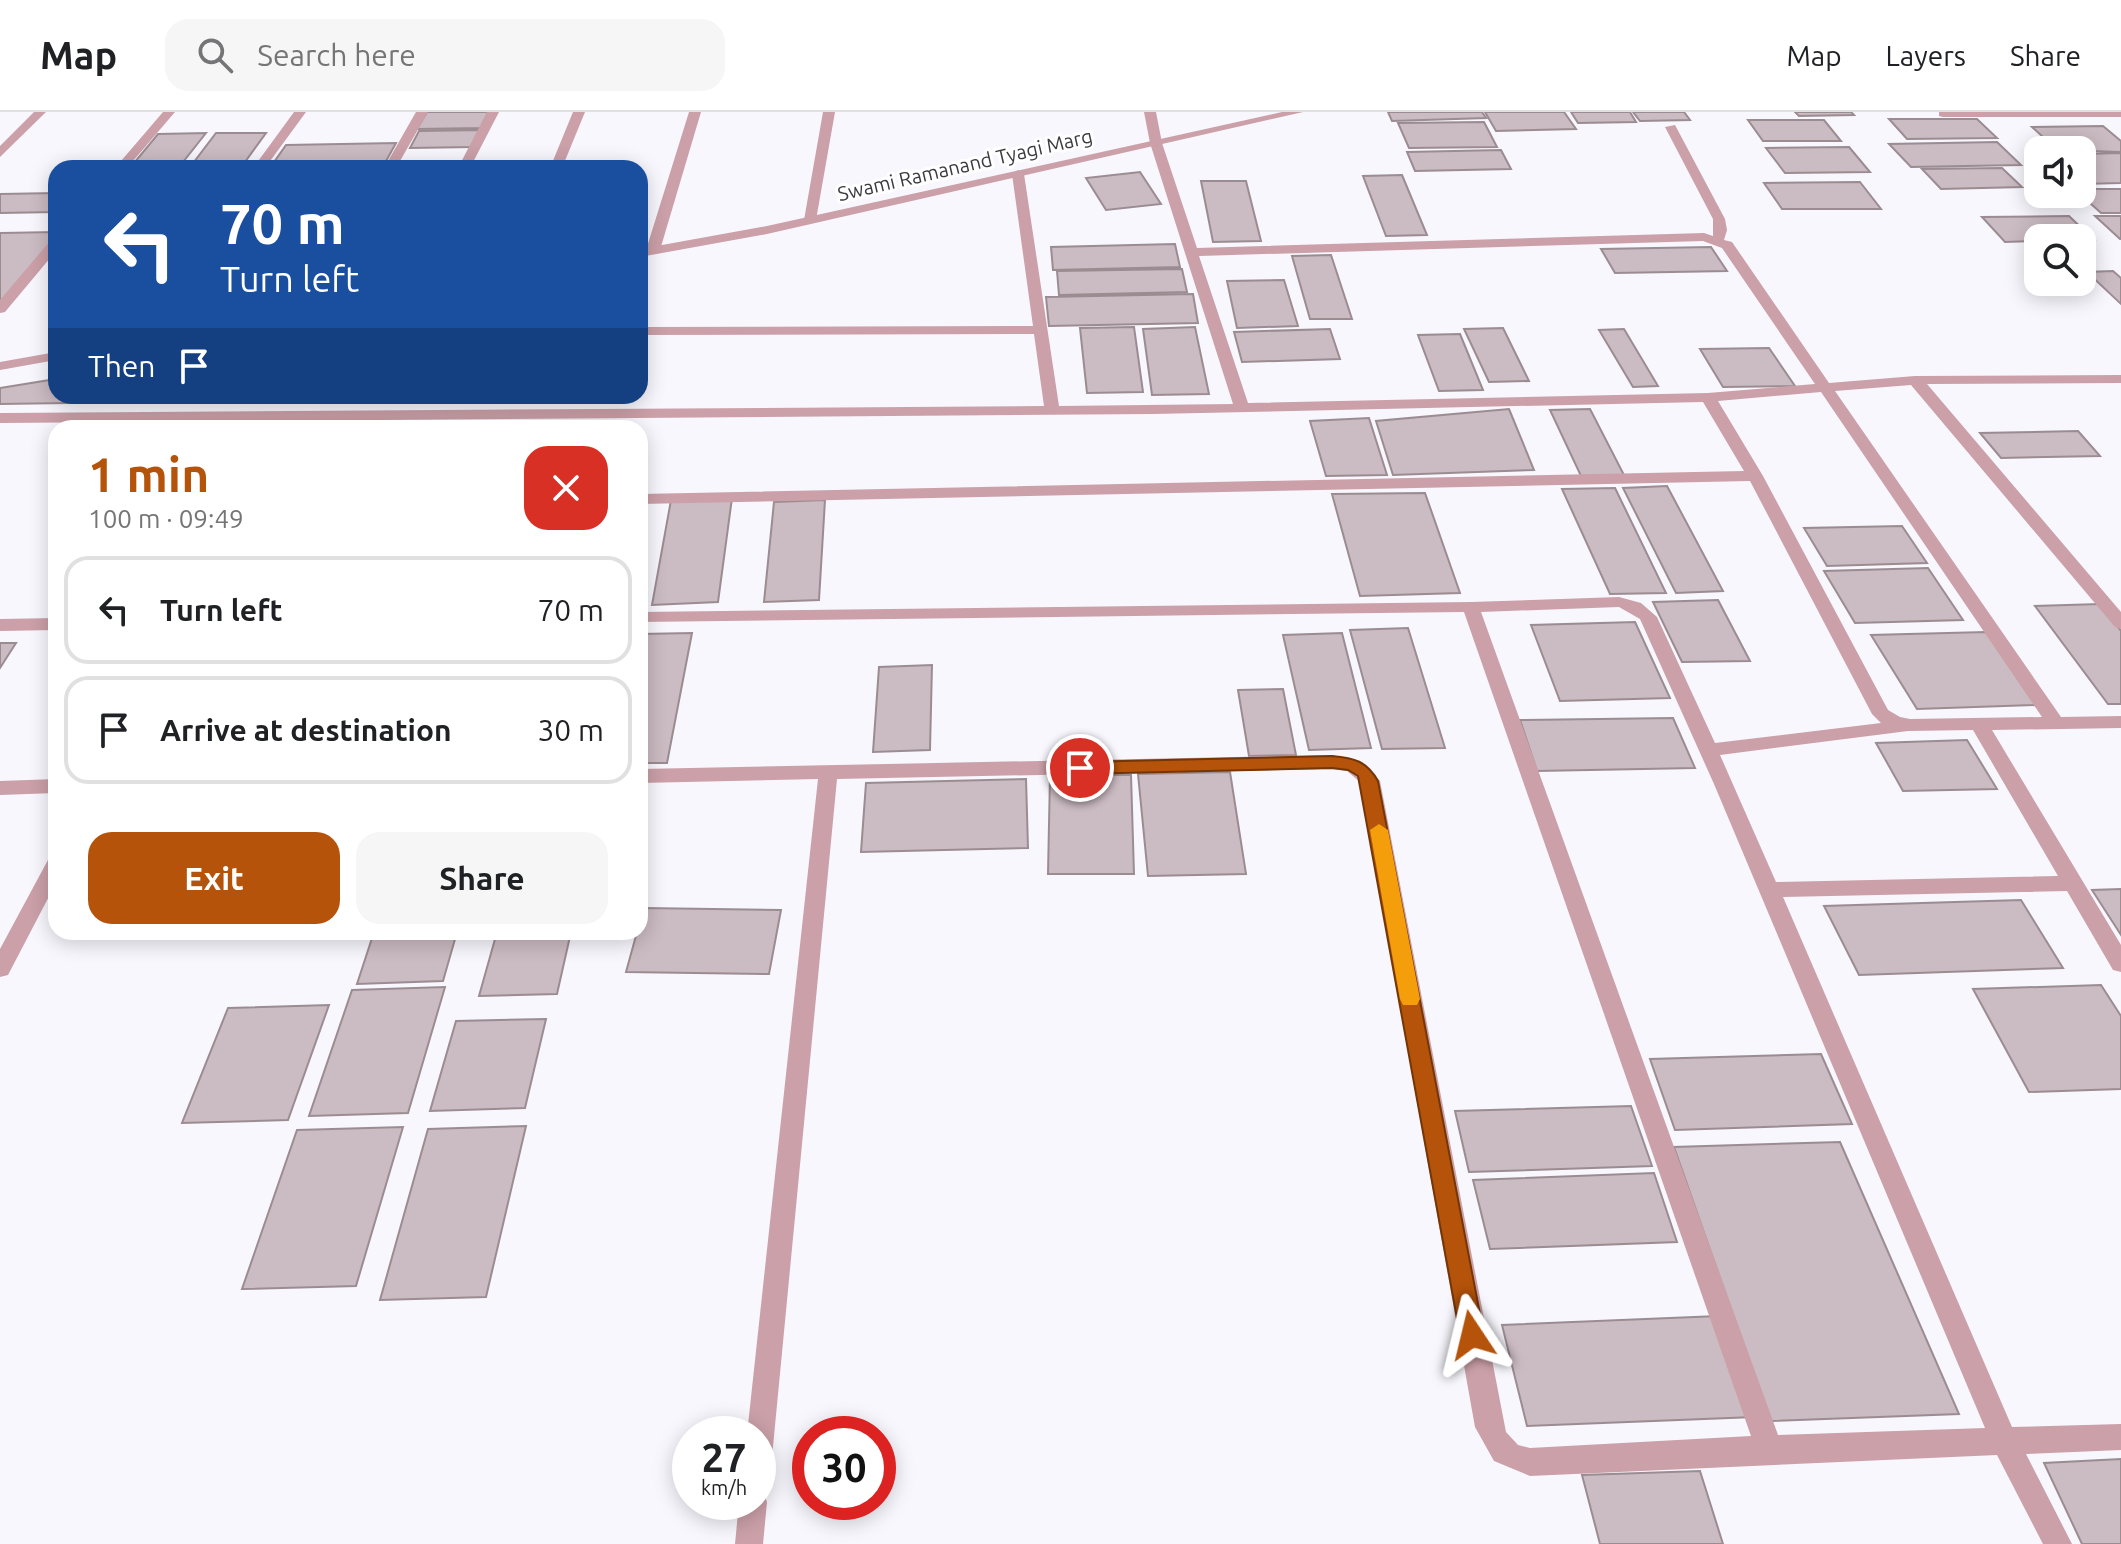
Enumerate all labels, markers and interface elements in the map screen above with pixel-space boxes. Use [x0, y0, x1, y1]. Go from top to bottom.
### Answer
search box [165, 19, 725, 91]
icon: search [193, 33, 237, 77]
text: Map [40, 34, 117, 76]
text: Search here [257, 38, 416, 72]
text: Map [1786, 40, 1842, 71]
text: Layers [1886, 40, 1966, 71]
text: Share [2010, 40, 2081, 71]
street label: Swami Ramanand Tyagi Marg [835, 124, 1095, 205]
map controls [2024, 136, 2096, 296]
button: sound [2024, 136, 2096, 208]
icon: left [88, 192, 192, 296]
text: 70 m [220, 192, 345, 255]
button: search [2024, 224, 2096, 296]
text: Turn left [220, 258, 359, 299]
icon: arrive [172, 344, 216, 388]
text: Then [88, 349, 156, 383]
button: close [524, 446, 608, 530]
text: 1 min [88, 447, 209, 501]
text: 100 m · 09:49 [88, 504, 244, 533]
icon: left [92, 588, 136, 632]
text: Turn left [160, 593, 282, 627]
text: 70 m [537, 593, 604, 627]
icon: arrive [92, 708, 136, 752]
text: Arrive at destination [160, 713, 452, 747]
text: 30 m [537, 713, 604, 747]
pin [1046, 734, 1114, 802]
icon: arrive [1058, 746, 1102, 790]
button: Exit [88, 832, 340, 924]
button: Share [356, 832, 608, 924]
position arrow [1430, 1293, 1514, 1377]
speed limit sign: 30 [792, 1416, 896, 1520]
text: 27 [701, 1435, 747, 1480]
text: km/h [701, 1476, 747, 1499]

